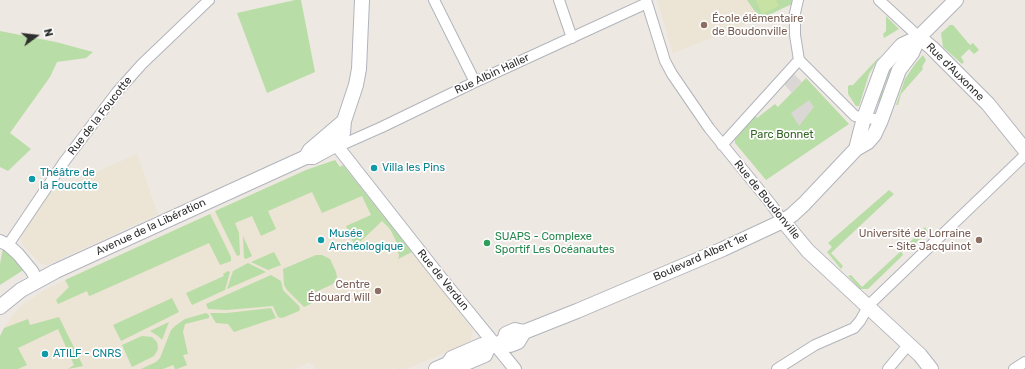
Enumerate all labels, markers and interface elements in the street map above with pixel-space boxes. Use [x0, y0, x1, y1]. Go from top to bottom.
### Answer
place label: École élémentaire de Boudonville [712, 12, 803, 38]
north arrow [16, 16, 56, 56]
marker: École élémentaire de Boudonville [699, 20, 709, 30]
text: N [41, 27, 55, 38]
street label: Rue d'Auxonne [923, 40, 987, 104]
street label: Rue Albin Haller [453, 51, 531, 97]
street label: Rue de la Foucotte [65, 74, 135, 158]
park label: Parc Bonnet [750, 128, 814, 142]
street label: Rue de Boudonville [731, 158, 803, 242]
place label: Villa les Pins [382, 161, 445, 175]
marker: Villa les Pins [369, 163, 379, 173]
place label: Théâtre de la Foucotte [40, 166, 98, 192]
marker: Théâtre de la Foucotte [27, 174, 37, 184]
street label: Avenue de la Libération [94, 196, 208, 258]
place label: Musée Archéologique [329, 227, 403, 253]
place label: Université de Lorraine - Site Jacquinot [859, 227, 971, 253]
place label: SUAPS - Complexe Sportif Les Océanautes [495, 230, 615, 256]
street label: Boulevard Albert 1er [651, 230, 751, 284]
marker: Musée Archéologique [316, 235, 326, 245]
marker: Université de Lorraine - Site Jacquinot [974, 235, 984, 245]
marker: SUAPS - Complexe Sportif Les Océanautes [482, 238, 492, 248]
street label: Rue de Verdun [414, 247, 472, 313]
place label: Centre Édouard Will [308, 278, 370, 304]
marker: Centre Édouard Will [373, 286, 383, 296]
place label: ATILF - CNRS [53, 347, 121, 361]
marker: ATILF - CNRS [40, 349, 50, 359]

